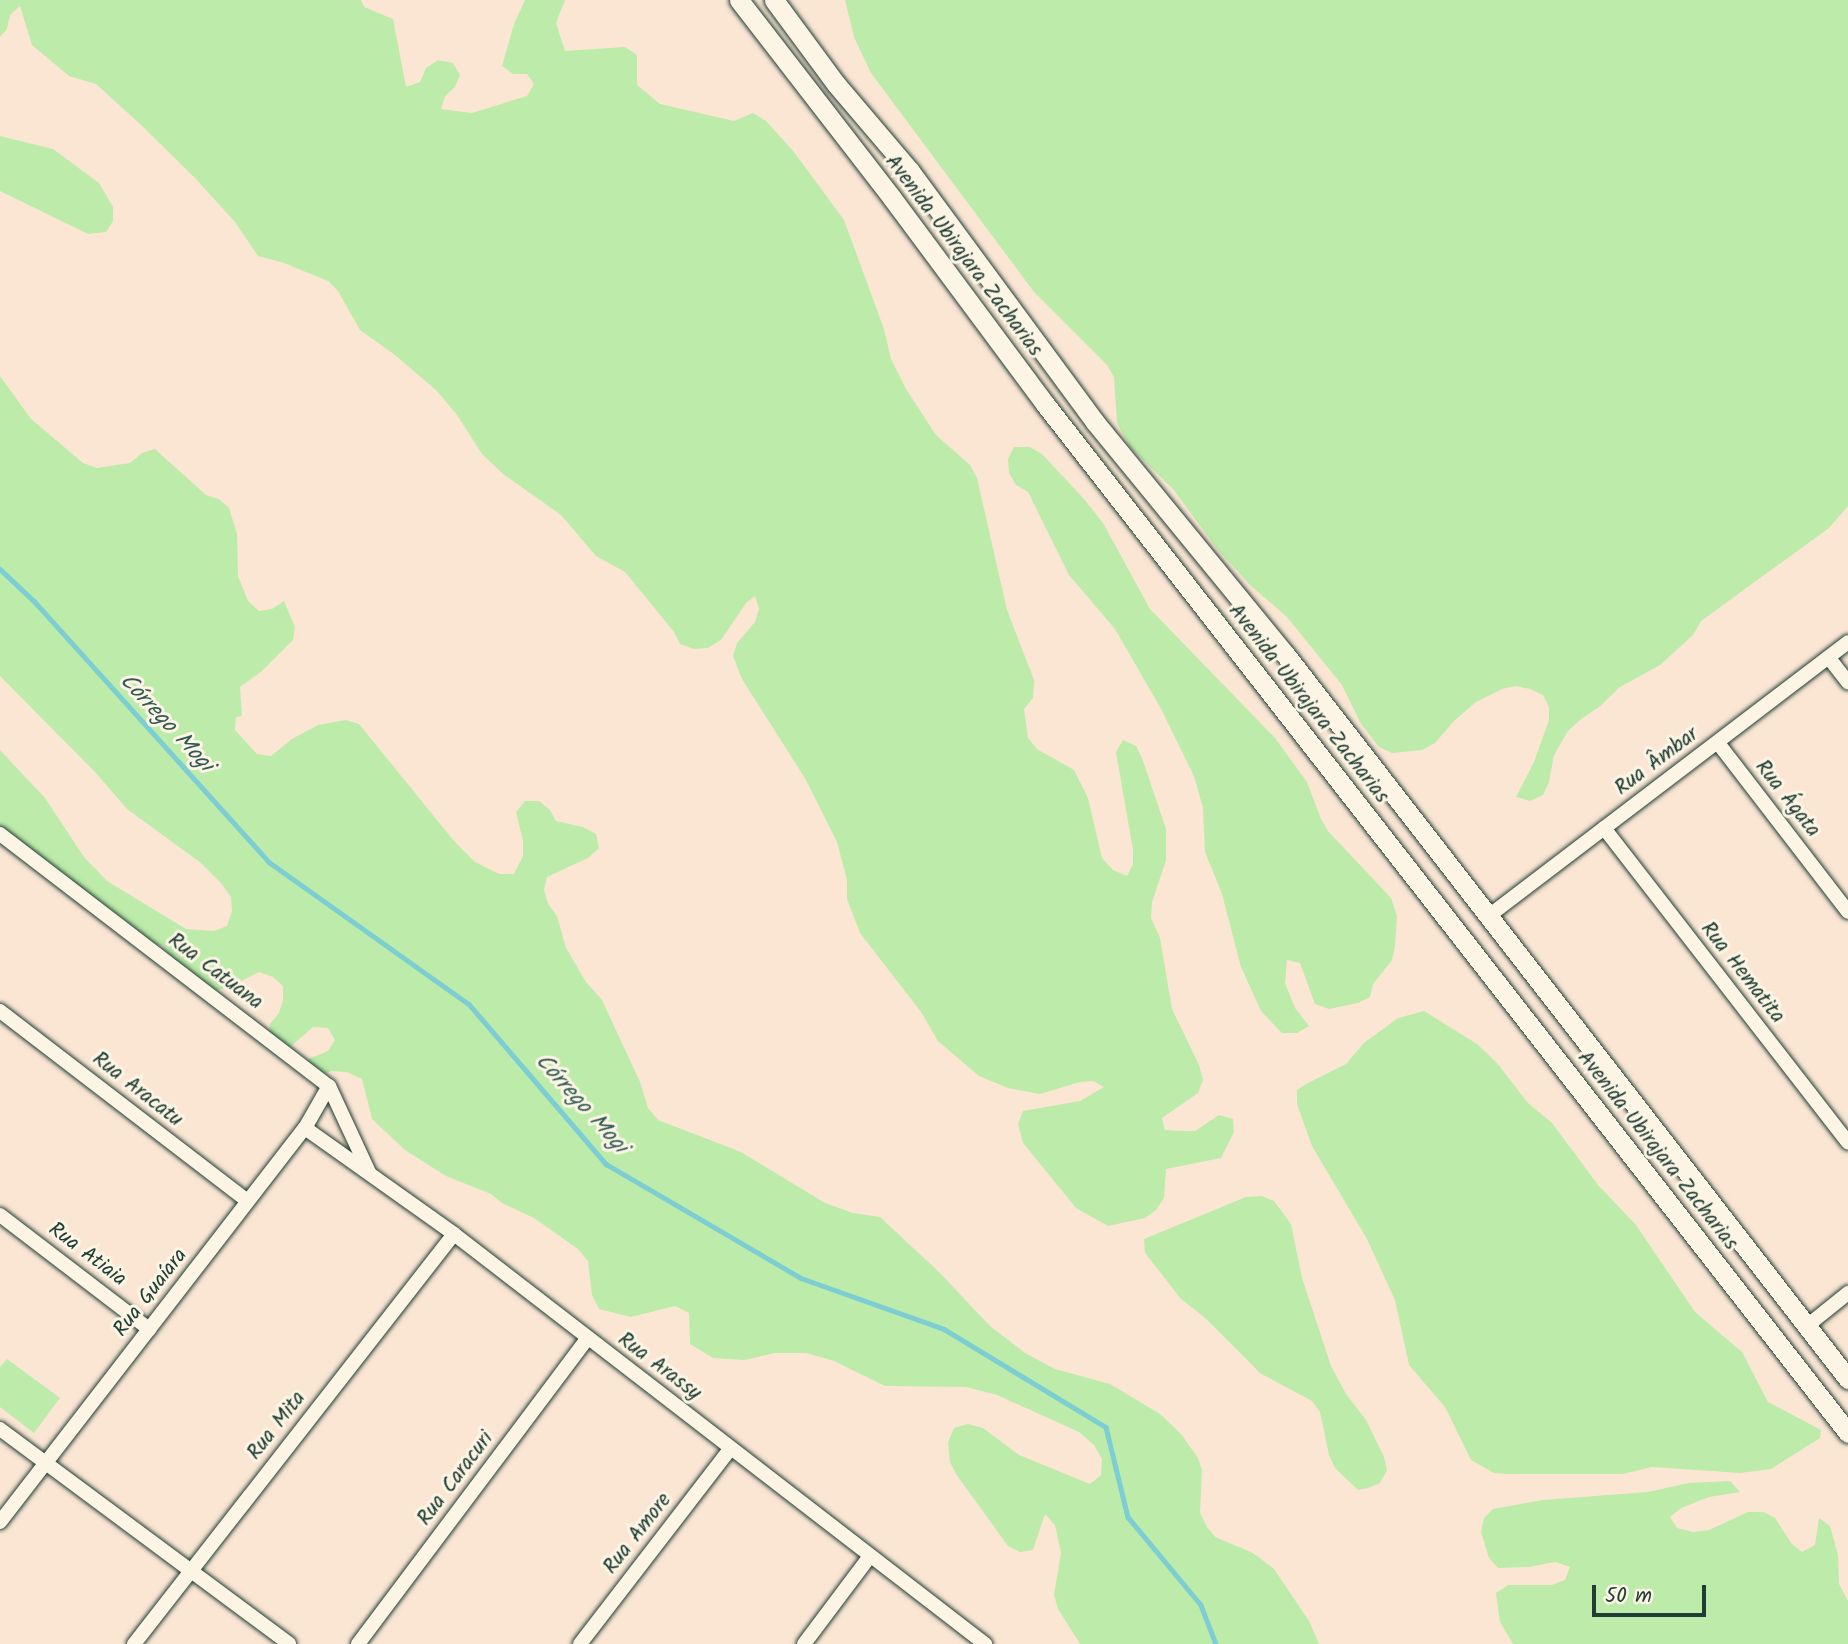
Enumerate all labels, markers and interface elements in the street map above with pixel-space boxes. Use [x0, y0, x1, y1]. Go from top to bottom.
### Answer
street label: Avenida Ubirajara Zacharias [879, 150, 1047, 362]
street label: Avenida Ubirajara Zacharias [1222, 599, 1394, 809]
water label: Córrego Mogi [113, 668, 219, 778]
street label: Rua Âmbar [1610, 722, 1704, 802]
street label: Rua Ágata [1749, 755, 1825, 843]
street label: Rua Hematita [1695, 917, 1789, 1029]
street label: Rua Catuana [163, 928, 267, 1016]
street label: Avenida Ubirajara Zacharias [1571, 1046, 1743, 1256]
street label: Rua Aracatu [87, 1047, 187, 1133]
water label: Córrego Mogi [529, 1048, 633, 1160]
street label: Rua Atiaia [43, 1217, 131, 1293]
street label: Rua Guaíara [109, 1244, 193, 1342]
street label: Rua Arassy [612, 1327, 706, 1407]
street label: Rua Mita [242, 1387, 312, 1465]
street label: Rua Caracuri [412, 1427, 500, 1531]
street label: Rua Amore [599, 1488, 677, 1580]
scale bar [1596, 1570, 1710, 1614]
text: 50 m [1605, 1580, 1652, 1613]

